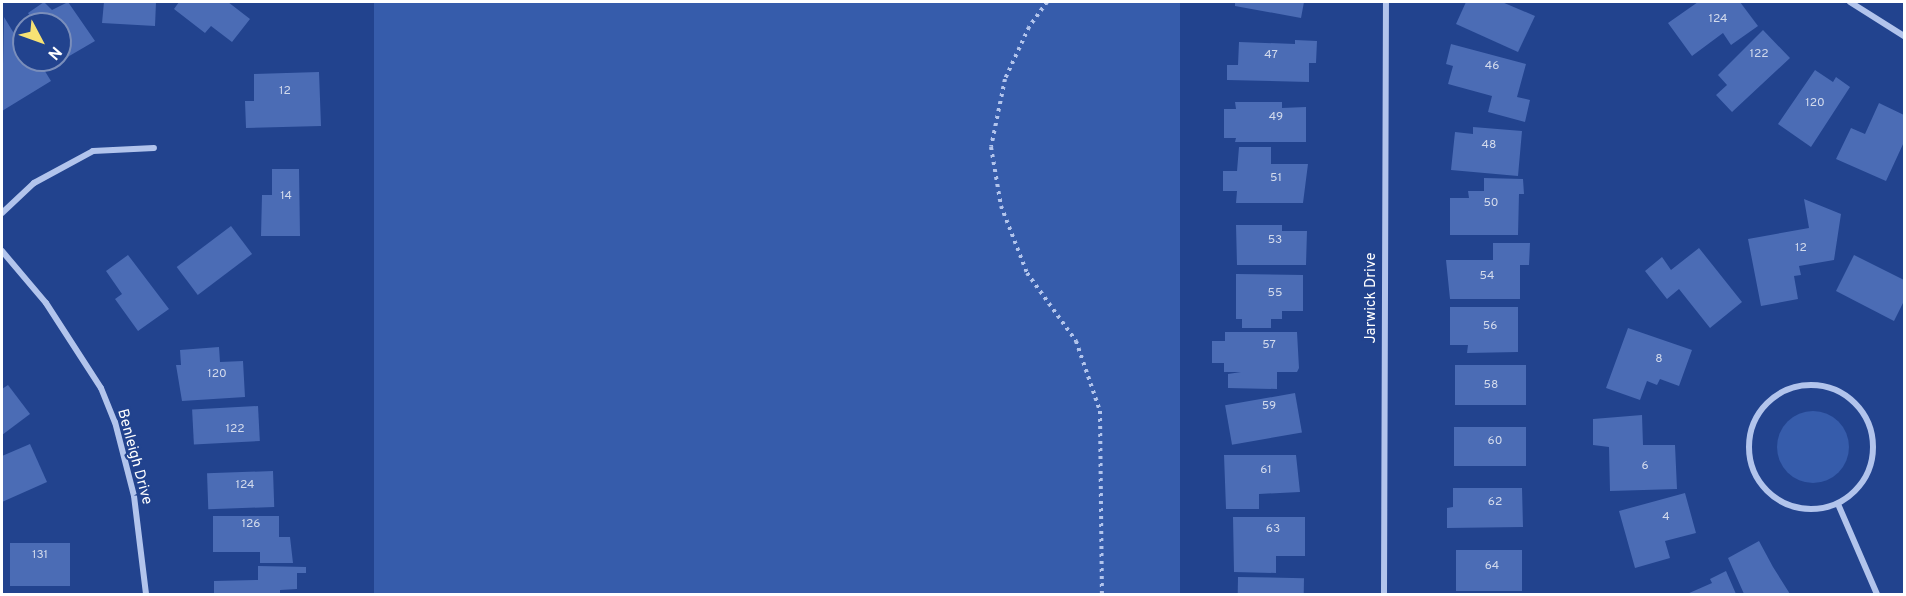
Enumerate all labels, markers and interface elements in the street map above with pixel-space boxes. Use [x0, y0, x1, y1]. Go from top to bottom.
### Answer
north arrow [12, 12, 72, 72]
house number: 124 [1708, 13, 1728, 27]
text: N [43, 42, 65, 63]
house number: 122 [1749, 48, 1769, 62]
house number: 47 [1264, 49, 1278, 63]
house number: 46 [1485, 60, 1499, 74]
house number: 12 [279, 85, 291, 99]
house number: 120 [1805, 97, 1825, 111]
house number: 49 [1269, 111, 1283, 125]
house number: 48 [1482, 139, 1496, 153]
house number: 51 [1270, 172, 1282, 186]
house number: 14 [280, 190, 292, 204]
house number: 50 [1483, 197, 1499, 211]
house number: 53 [1268, 234, 1282, 248]
house number: 12 [1795, 242, 1807, 256]
street label: Jarwick Drive [1363, 252, 1381, 344]
house number: 54 [1479, 270, 1495, 284]
house number: 55 [1268, 287, 1282, 301]
house number: 56 [1483, 320, 1497, 334]
house number: 57 [1262, 339, 1276, 353]
house number: 8 [1655, 353, 1663, 367]
house number: 120 [207, 368, 227, 382]
house number: 58 [1484, 379, 1498, 393]
house number: 59 [1262, 400, 1276, 414]
street label: Benleigh Drive [113, 407, 155, 507]
house number: 122 [225, 423, 245, 437]
house number: 60 [1488, 435, 1502, 449]
house number: 6 [1641, 460, 1649, 474]
house number: 61 [1260, 464, 1272, 478]
house number: 124 [235, 479, 255, 493]
house number: 62 [1488, 496, 1502, 510]
house number: 4 [1662, 511, 1670, 525]
house number: 126 [242, 518, 260, 532]
house number: 63 [1266, 523, 1280, 537]
house number: 131 [32, 549, 48, 563]
house number: 64 [1485, 560, 1499, 574]

